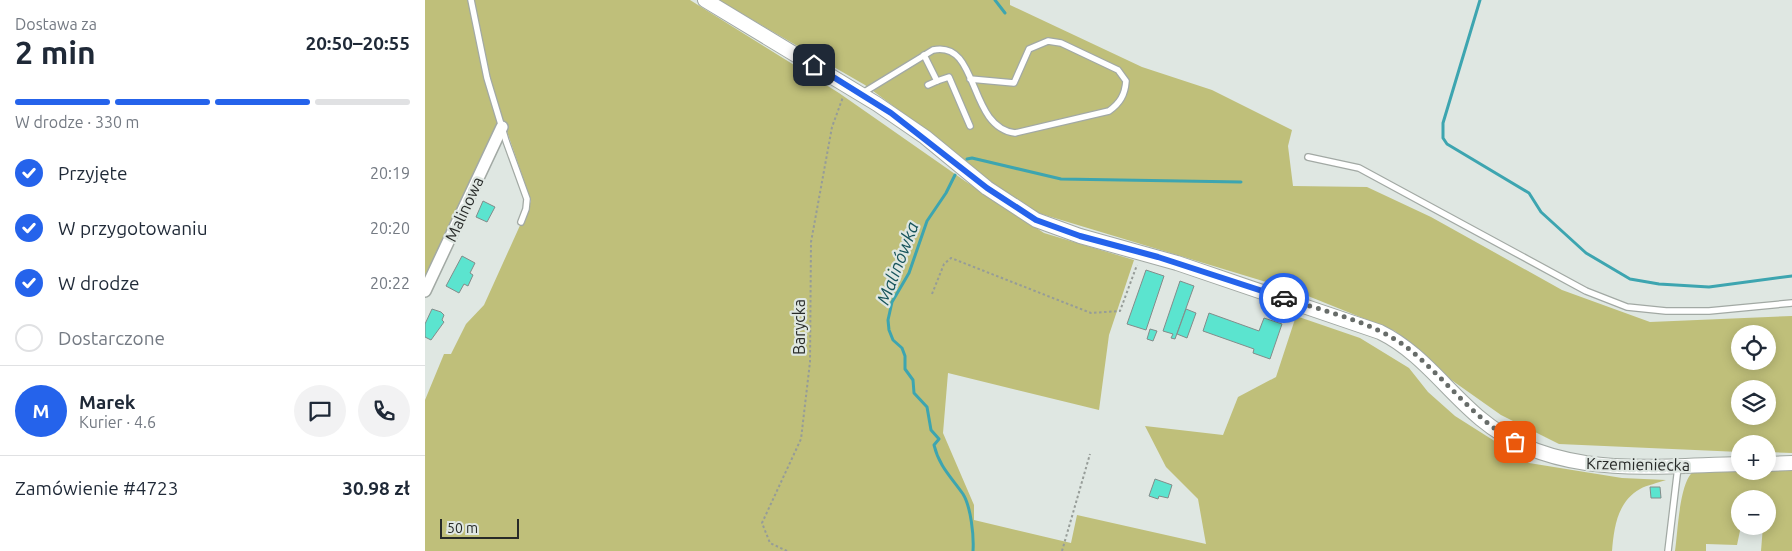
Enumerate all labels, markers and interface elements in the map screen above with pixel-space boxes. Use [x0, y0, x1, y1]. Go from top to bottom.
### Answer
text: Dostawa za [15, 15, 97, 33]
text: 20:50–20:55 [305, 32, 410, 54]
text: 2 min [15, 34, 96, 70]
pin [793, 44, 835, 86]
icon: home [800, 51, 828, 79]
text: W drodze · 330 m [15, 113, 139, 131]
icon: check [15, 159, 43, 187]
text: Przyjęte [58, 162, 128, 184]
text: 20:19 [370, 164, 410, 182]
street label: Malinowa [441, 174, 487, 244]
icon: check [15, 214, 43, 242]
text: W przygotowaniu [58, 217, 208, 239]
text: 20:20 [370, 219, 410, 237]
water label: Malinówka [872, 219, 922, 307]
icon: check [15, 269, 43, 297]
text: W drodze [58, 272, 140, 294]
courier [1259, 273, 1309, 323]
text: 20:22 [370, 274, 410, 292]
icon: car [1270, 284, 1298, 312]
street label: Barycka [790, 299, 808, 355]
map controls [1731, 325, 1776, 535]
button: locate [1731, 325, 1776, 370]
text: Dostarczone [58, 327, 165, 349]
button: layers [1731, 380, 1776, 425]
button: chat [294, 385, 346, 437]
button: phone [358, 385, 410, 437]
text: Marek [79, 391, 136, 413]
text: M [33, 400, 49, 422]
text: Kurier · 4.6 [79, 413, 156, 431]
pin [1494, 421, 1536, 463]
icon: bag [1501, 428, 1529, 456]
button: + [1731, 435, 1776, 480]
street label: Krzemieniecka [1586, 454, 1690, 474]
text: Zamówienie #4723 [15, 477, 179, 499]
text: 30.98 zł [342, 477, 410, 499]
button: − [1731, 490, 1776, 535]
scale bar [440, 516, 519, 539]
text: 50 m [447, 520, 478, 536]

